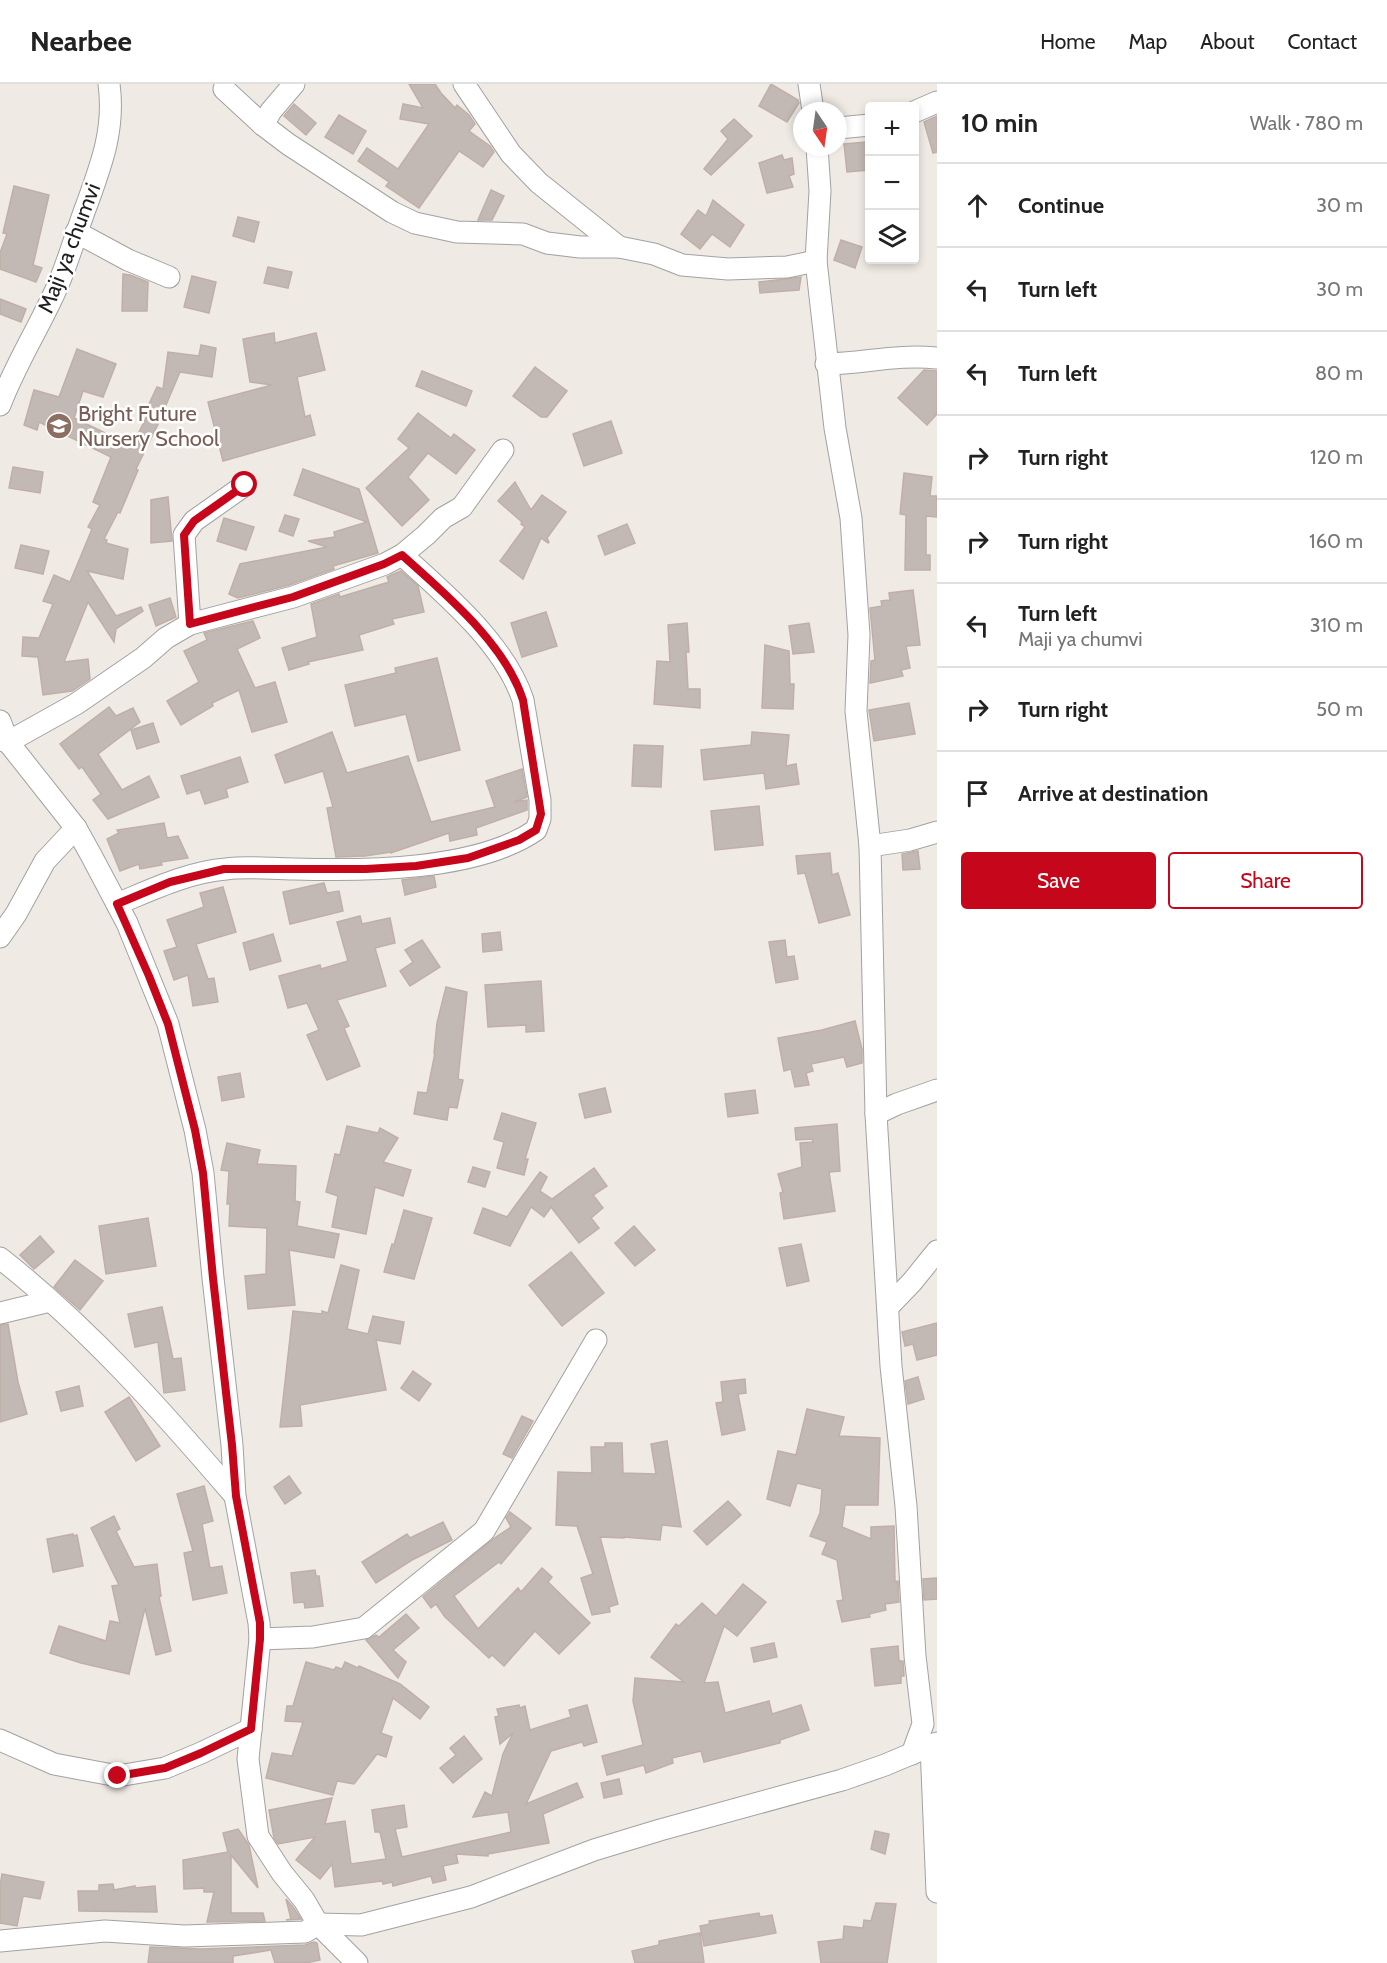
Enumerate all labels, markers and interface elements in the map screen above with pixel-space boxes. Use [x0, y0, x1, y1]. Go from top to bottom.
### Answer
text: Nearbee [30, 24, 132, 58]
text: Home [1040, 29, 1096, 54]
text: Map [1129, 29, 1167, 54]
text: About [1200, 29, 1254, 54]
text: Contact [1287, 29, 1357, 54]
north arrow [793, 102, 847, 156]
map controls [865, 102, 919, 264]
button: + [865, 102, 919, 156]
text: 10 min [961, 107, 1038, 139]
text: Walk · 780 m [1250, 111, 1363, 135]
button: − [865, 156, 919, 210]
street label: Maji ya chumvi [32, 179, 106, 317]
icon: ahead [961, 189, 994, 222]
text: Continue [1018, 192, 1104, 219]
text: 30 m [1316, 193, 1363, 217]
button: layers [865, 210, 919, 264]
icon: left [961, 273, 994, 306]
text: Turn left [1018, 276, 1097, 303]
text: 30 m [1316, 277, 1363, 301]
icon: left [961, 357, 994, 390]
text: Turn left [1018, 360, 1097, 387]
text: 80 m [1315, 361, 1363, 385]
place label: Bright Future Nursery School [78, 400, 220, 452]
school or university icon: Bright Future Nursery School [44, 411, 74, 441]
icon: right [961, 441, 994, 474]
text: Turn right [1018, 444, 1108, 471]
text: 120 m [1310, 445, 1363, 469]
route start [231, 471, 257, 497]
icon: right [961, 525, 994, 558]
text: Turn right [1018, 528, 1108, 555]
text: 160 m [1309, 529, 1363, 553]
text: Turn left [1018, 600, 1097, 627]
icon: left [961, 609, 994, 642]
text: 310 m [1310, 613, 1363, 637]
text: Maji ya chumvi [1018, 627, 1143, 651]
icon: right [961, 693, 994, 726]
text: Turn right [1018, 696, 1108, 723]
text: 50 m [1316, 697, 1363, 721]
icon: arrive [961, 777, 994, 810]
text: Arrive at destination [1018, 780, 1208, 807]
button: Save [961, 852, 1156, 909]
button: Share [1168, 852, 1363, 909]
route end [104, 1762, 130, 1788]

